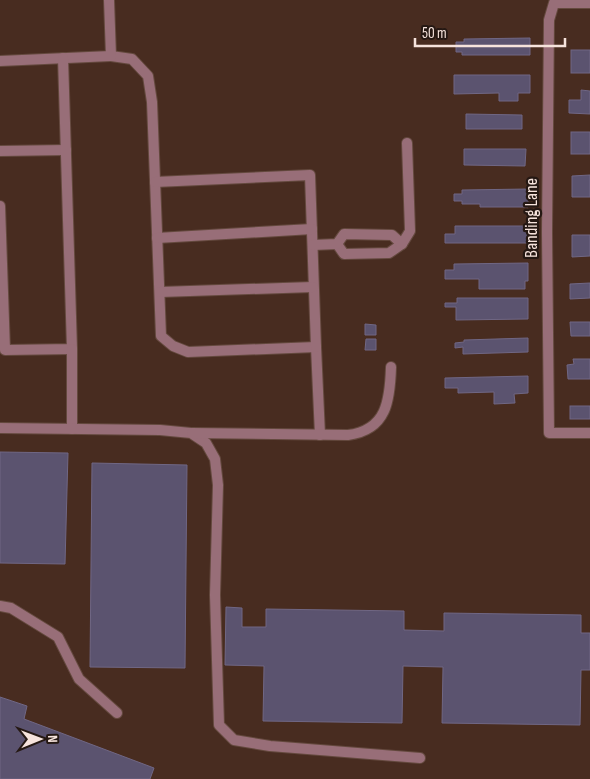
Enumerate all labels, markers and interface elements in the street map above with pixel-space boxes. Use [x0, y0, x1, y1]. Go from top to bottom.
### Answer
scale bar [415, 15, 565, 47]
text: 50 m [422, 24, 447, 43]
street label: Banding Lane [521, 178, 542, 258]
north arrow [15, 714, 65, 764]
text: N [44, 735, 61, 743]

